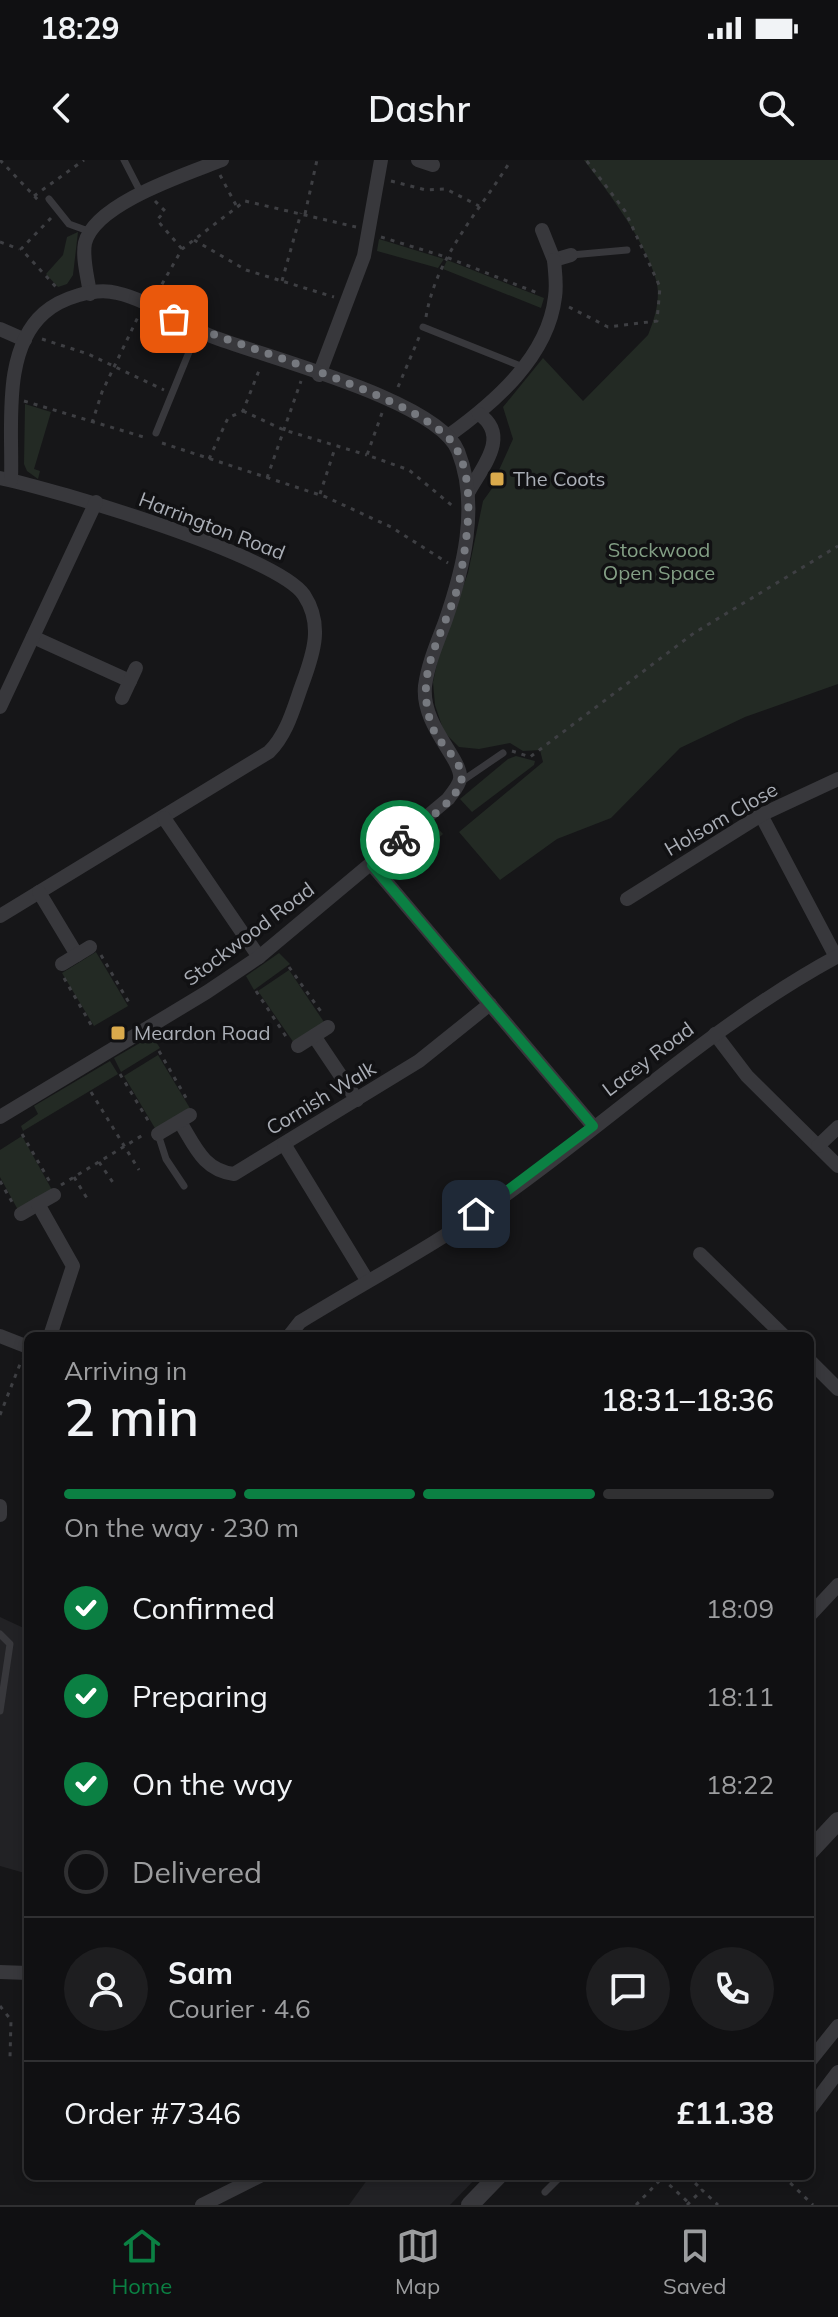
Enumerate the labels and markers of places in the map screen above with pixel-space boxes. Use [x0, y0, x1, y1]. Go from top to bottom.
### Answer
pin [140, 285, 208, 353]
place label: The Coots [513, 466, 606, 491]
marker: The Coots [488, 470, 506, 488]
place label: Meardon Road [134, 1020, 271, 1045]
marker: Meardon Road [109, 1024, 127, 1042]
pin [442, 1180, 510, 1248]

